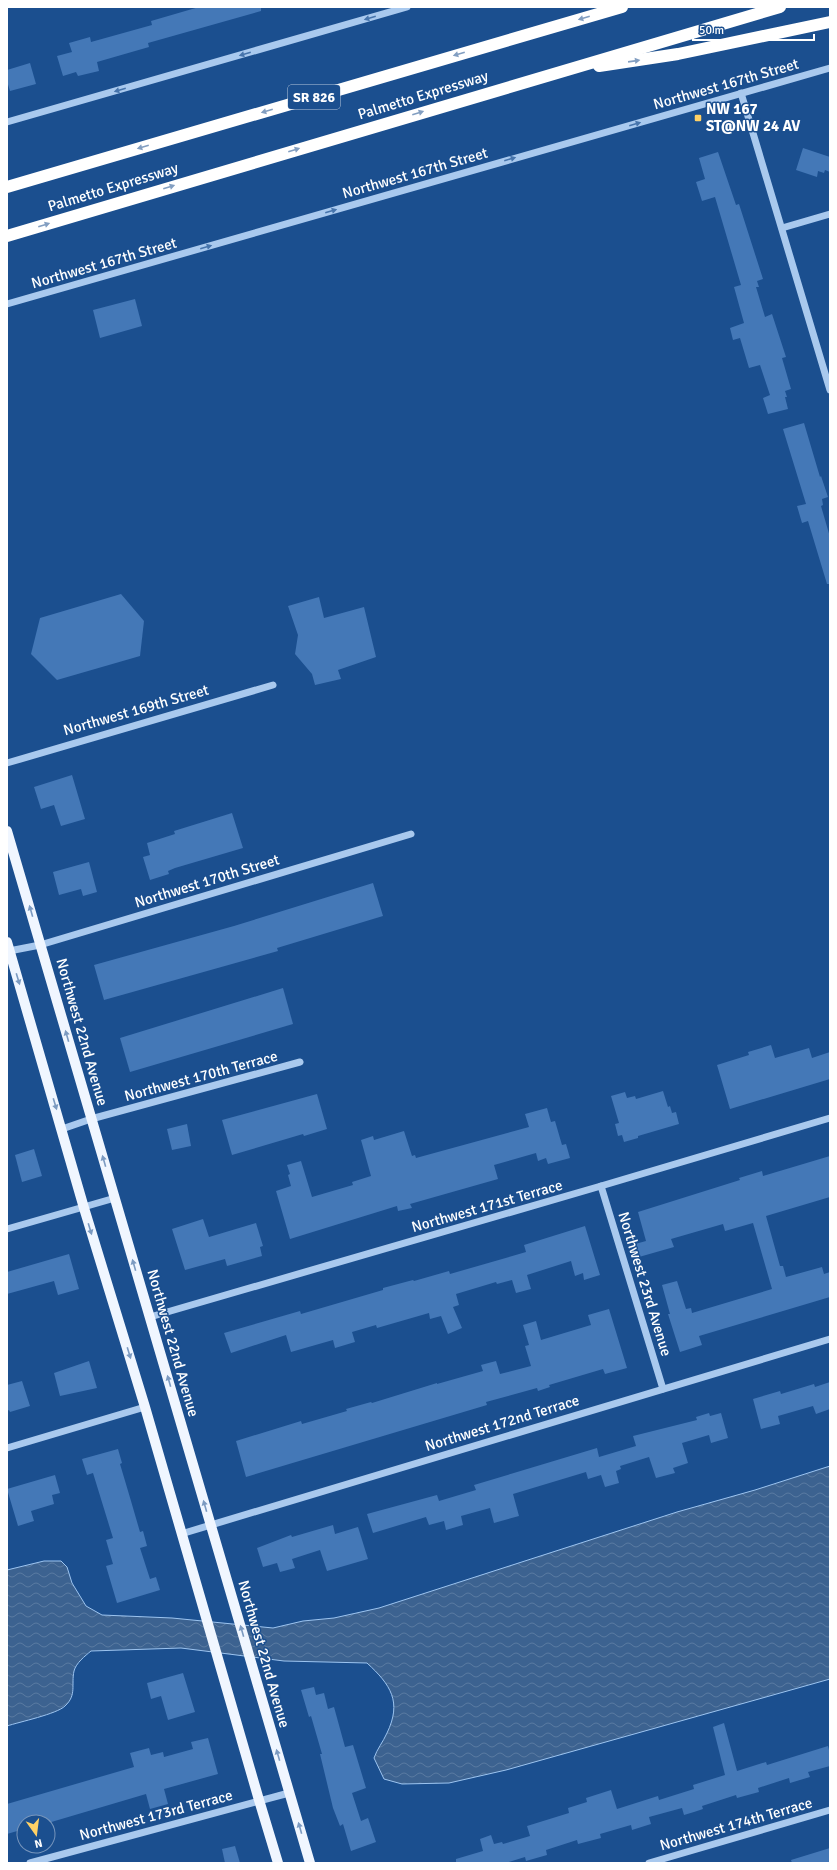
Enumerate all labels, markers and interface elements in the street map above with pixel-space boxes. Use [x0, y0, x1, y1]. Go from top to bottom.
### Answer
one-way arrow [363, 15, 375, 21]
one-way arrow [578, 15, 590, 21]
scale bar [693, 16, 814, 42]
text: 50 m [699, 23, 724, 38]
one-way arrow [238, 51, 250, 57]
one-way arrow [453, 52, 466, 58]
street label: Northwest 167th Street [651, 55, 801, 113]
one-way arrow [628, 58, 640, 64]
street label: Palmetto Expressway [356, 67, 490, 123]
road number: SR 826 [288, 85, 340, 109]
one-way arrow [114, 87, 126, 93]
place label: NW 167 ST@NW 24 AV [706, 100, 800, 135]
one-way arrow [261, 108, 273, 114]
one-way arrow [412, 110, 424, 116]
marker: NW 167 ST@NW 24 AV [693, 113, 703, 123]
one-way arrow [628, 120, 641, 126]
one-way arrow [136, 144, 148, 150]
street label: Northwest 167th Street [340, 144, 490, 202]
one-way arrow [288, 147, 300, 153]
one-way arrow [504, 156, 516, 162]
street label: Palmetto Expressway [46, 159, 180, 215]
one-way arrow [163, 184, 175, 190]
one-way arrow [325, 208, 337, 214]
one-way arrow [39, 222, 51, 228]
street label: Northwest 167th Street [29, 234, 179, 292]
one-way arrow [200, 244, 212, 250]
street label: Northwest 169th Street [61, 681, 211, 739]
street label: Northwest 170th Street [132, 850, 282, 912]
one-way arrow [28, 905, 34, 917]
street label: Northwest 22nd Avenue [52, 956, 112, 1108]
one-way arrow [15, 974, 21, 986]
one-way arrow [64, 1030, 70, 1042]
street label: Northwest 170th Terrace [122, 1047, 280, 1105]
one-way arrow [52, 1098, 58, 1110]
one-way arrow [101, 1154, 107, 1166]
street label: Northwest 171st Terrace [409, 1176, 565, 1236]
street label: Northwest 23rd Avenue [614, 1210, 676, 1358]
one-way arrow [88, 1223, 94, 1235]
one-way arrow [131, 1259, 137, 1271]
street label: Northwest 22nd Avenue [143, 1267, 203, 1419]
one-way arrow [126, 1348, 132, 1360]
one-way arrow [166, 1375, 172, 1387]
street label: Northwest 172nd Terrace [423, 1391, 581, 1455]
one-way arrow [202, 1500, 208, 1512]
street label: Northwest 22nd Avenue [234, 1578, 294, 1730]
one-way arrow [239, 1624, 245, 1636]
one-way arrow [275, 1749, 281, 1761]
street label: Northwest 173rd Terrace [77, 1786, 235, 1844]
street label: Northwest 174th Terrace [658, 1794, 814, 1854]
north arrow [16, 1814, 56, 1854]
one-way arrow [297, 1822, 303, 1834]
text: N [33, 1836, 44, 1850]

